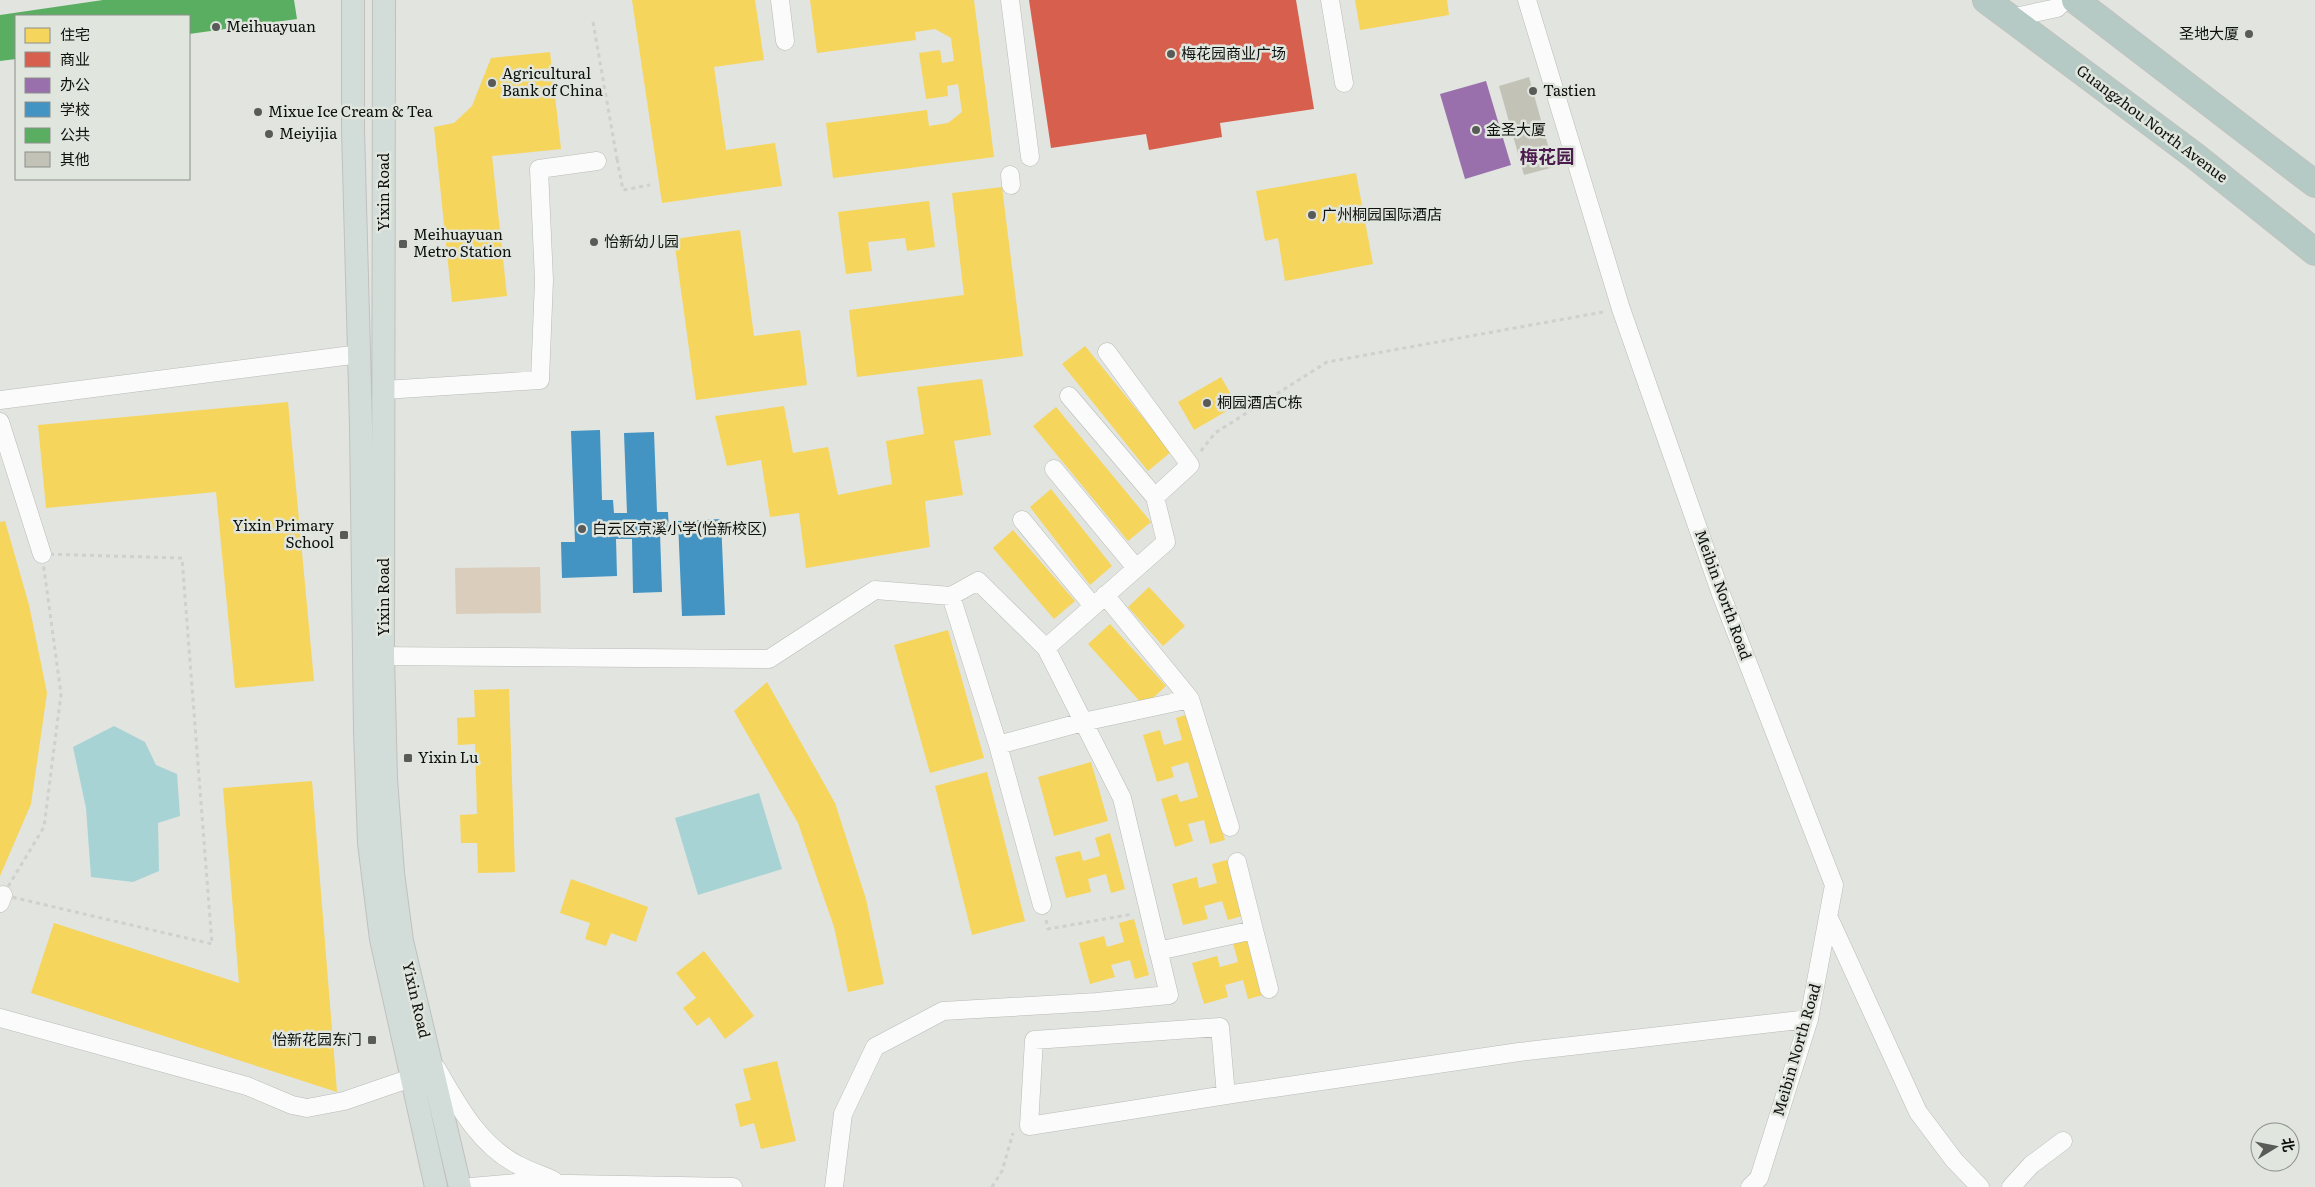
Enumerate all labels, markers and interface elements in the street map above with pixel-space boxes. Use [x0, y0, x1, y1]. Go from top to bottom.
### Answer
place label: Meihuayuan [226, 14, 316, 37]
legend [15, 15, 190, 180]
marker: Meihuayuan [210, 21, 222, 33]
place label: 圣地大厦 [2179, 21, 2239, 44]
text: 住宅 [60, 22, 90, 45]
marker: 圣地大厦 [2243, 28, 2255, 40]
place label: 梅花园商业广场 [1181, 41, 1286, 64]
text: 商业 [60, 47, 90, 70]
marker: 梅花园商业广场 [1165, 48, 1177, 60]
street label: Guangzhou North Avenue [2072, 58, 2234, 188]
place label: Agricultural Bank of China [502, 61, 604, 101]
text: 办公 [60, 72, 90, 95]
marker: Agricultural Bank of China [486, 77, 498, 89]
place label: Tastien [1543, 78, 1596, 101]
marker: Tastien [1527, 85, 1539, 97]
text: 学校 [60, 97, 90, 120]
place label: Mixue Ice Cream & Tea [268, 99, 434, 122]
marker: Mixue Ice Cream & Tea [252, 106, 264, 118]
place label: 金圣大厦 [1486, 117, 1546, 140]
place label: Meiyijia [279, 121, 338, 144]
text: 公共 [60, 122, 90, 145]
marker: 金圣大厦 [1470, 124, 1482, 136]
marker: Meiyijia [263, 128, 275, 140]
district label: 梅花园 [1520, 142, 1574, 169]
text: 其他 [60, 147, 90, 170]
street label: Yixin Road [371, 153, 394, 231]
place label: 广州桐园国际酒店 [1322, 202, 1442, 225]
marker: 广州桐园国际酒店 [1306, 209, 1318, 221]
place label: Meihuayuan Metro Station [413, 222, 512, 262]
place label: 怡新幼儿园 [604, 229, 679, 252]
marker: 怡新幼儿园 [588, 236, 600, 248]
marker: Meihuayuan Metro Station [397, 238, 409, 250]
place label: 桐园酒店C栋 [1217, 390, 1303, 413]
marker: 桐园酒店C栋 [1201, 397, 1213, 409]
place label: Yixin Primary School [233, 513, 334, 553]
place label: 白云区京溪小学(怡新校区) [592, 516, 767, 539]
marker: 白云区京溪小学(怡新校区) [576, 523, 588, 535]
street label: Meibin North Road [1690, 526, 1759, 663]
marker: Yixin Primary School [338, 529, 350, 541]
street label: Yixin Road [371, 558, 394, 636]
place label: Yixin Lu [418, 745, 479, 768]
marker: Yixin Lu [402, 752, 414, 764]
street label: Yixin Road [397, 959, 437, 1040]
street label: Meibin North Road [1766, 980, 1826, 1119]
place label: 怡新花园东门 [272, 1027, 362, 1050]
marker: 怡新花园东门 [366, 1034, 378, 1046]
north arrow [2250, 1122, 2300, 1172]
text: 北 [2278, 1136, 2300, 1153]

